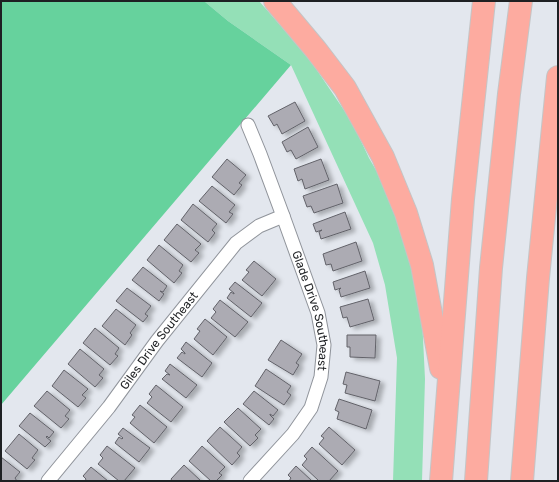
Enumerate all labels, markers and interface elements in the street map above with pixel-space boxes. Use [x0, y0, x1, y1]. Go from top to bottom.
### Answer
street label: Glade Drive Southeast [289, 249, 331, 372]
street label: Giles Drive Southeast [117, 289, 201, 392]

